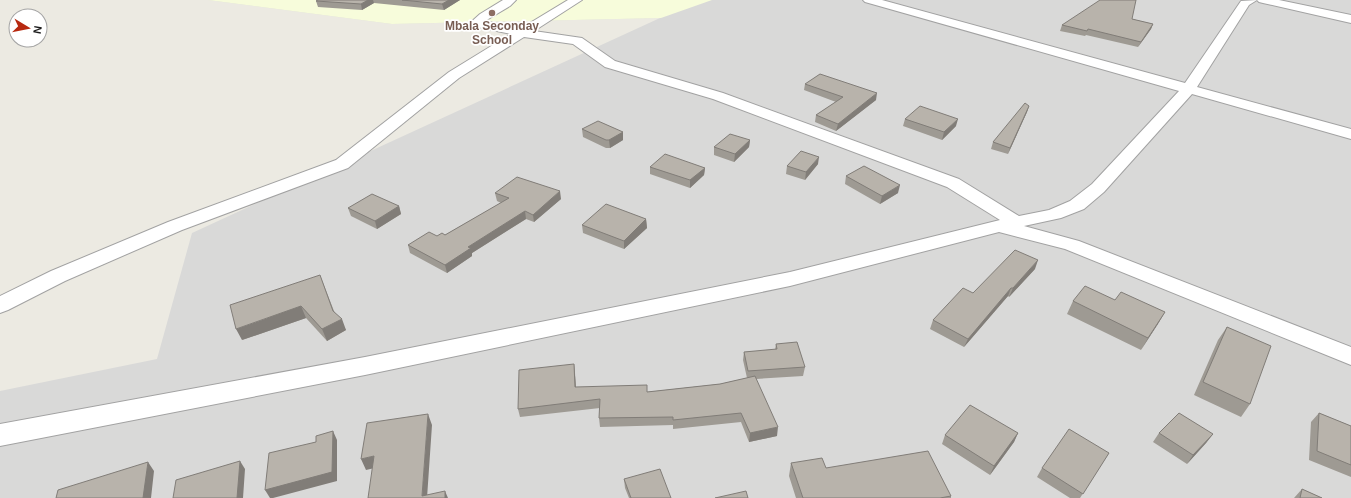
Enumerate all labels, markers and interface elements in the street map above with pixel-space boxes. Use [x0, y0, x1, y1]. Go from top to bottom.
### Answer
north arrow [8, 8, 48, 48]
marker: Mbala Seconday School [487, 8, 497, 18]
place label: Mbala Seconday School [445, 19, 539, 47]
text: N [31, 25, 44, 35]

